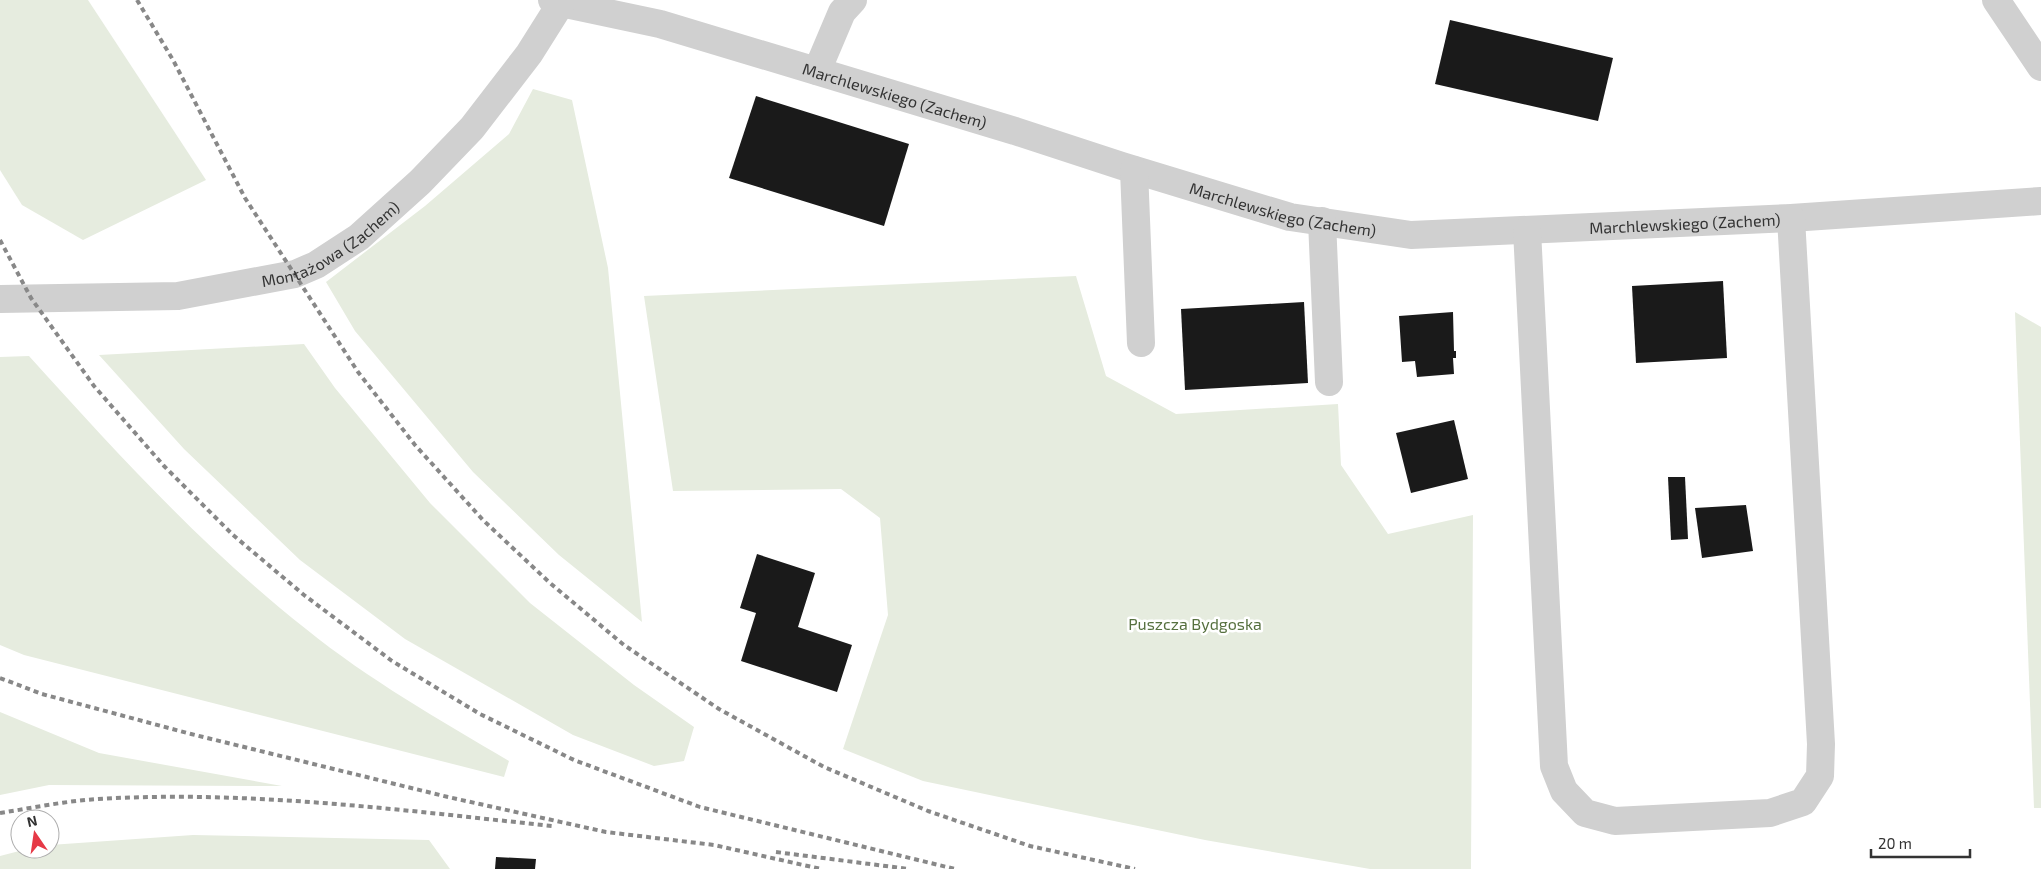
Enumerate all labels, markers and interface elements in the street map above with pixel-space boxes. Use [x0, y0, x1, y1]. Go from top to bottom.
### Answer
street label: Marchlewskiego (Zachem) [800, 58, 989, 132]
street label: Marchlewskiego (Zachem) [1187, 178, 1378, 239]
street label: Montażowa (Zachem) [260, 197, 402, 290]
street label: Marchlewskiego (Zachem) [1589, 209, 1781, 237]
park label: Puszcza Bydgoska [1128, 614, 1262, 633]
north arrow [10, 809, 60, 859]
text: N [25, 811, 39, 830]
scale bar [1871, 826, 1970, 858]
text: 20 m [1878, 834, 1912, 852]

